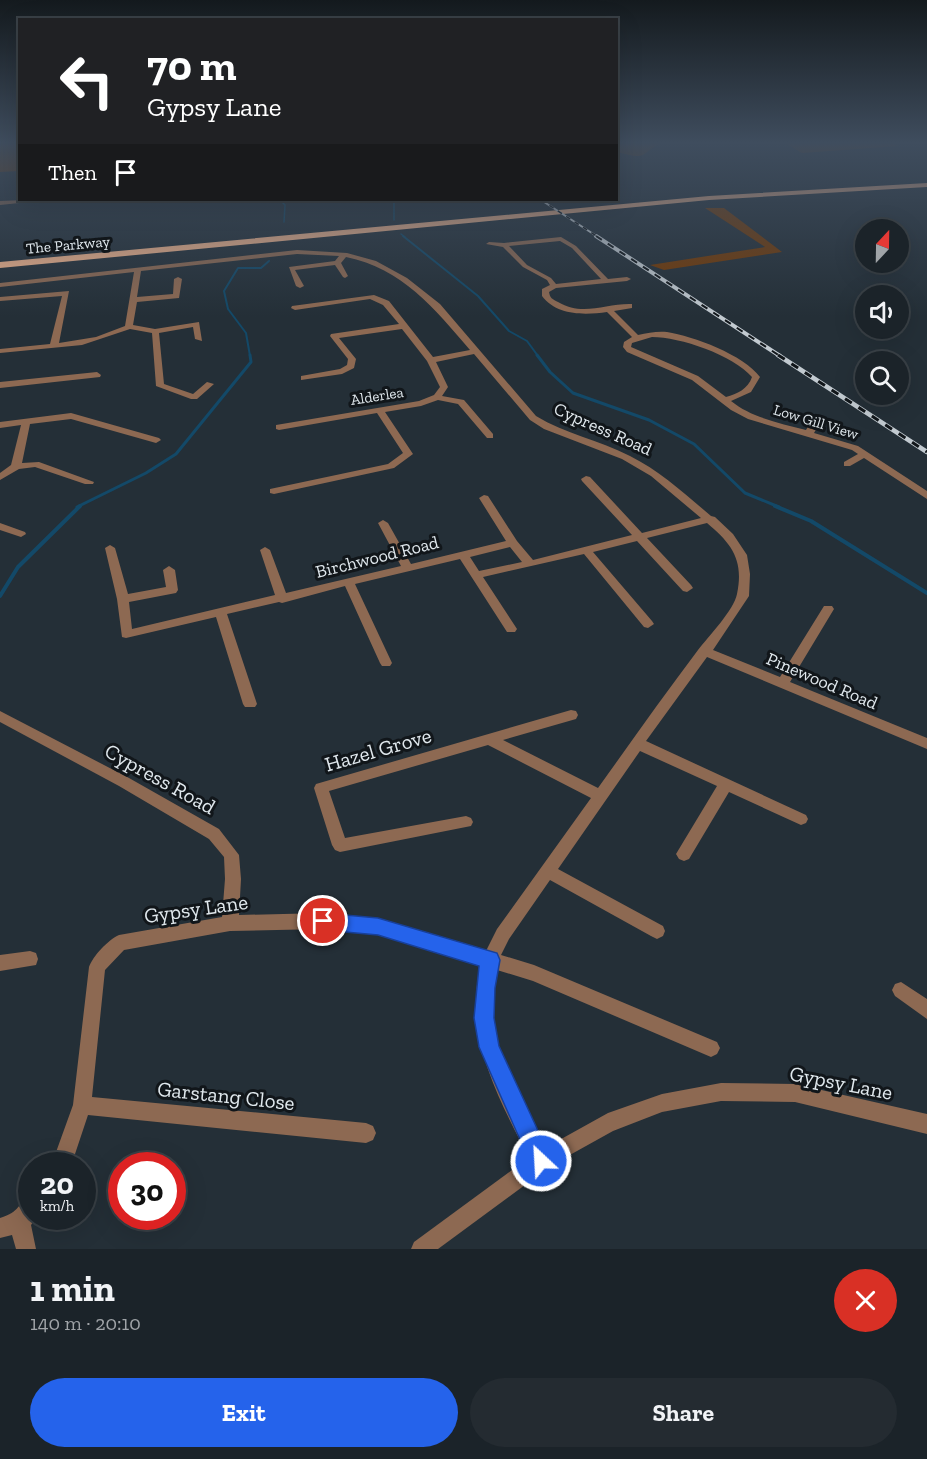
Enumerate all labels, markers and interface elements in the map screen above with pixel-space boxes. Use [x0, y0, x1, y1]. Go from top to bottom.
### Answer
text: 70 m [147, 40, 237, 91]
icon: left [48, 42, 126, 120]
text: Gypsy Lane [147, 91, 281, 123]
icon: arrive [109, 156, 142, 189]
text: Then [48, 159, 97, 186]
north arrow [855, 219, 909, 273]
map controls [855, 219, 909, 405]
street label: The Parkway [25, 232, 111, 258]
button: sound [855, 285, 909, 339]
button: search [855, 351, 909, 405]
street label: Alderlea [349, 383, 405, 409]
street label: Cypress Road [550, 398, 656, 461]
street label: Low Gill View [771, 401, 861, 444]
street label: Birchwood Road [313, 531, 441, 583]
street label: Pinewood Road [763, 648, 881, 714]
street label: Hazel Grove [322, 722, 434, 777]
street label: Cypress Road [100, 738, 220, 820]
street label: Gypsy Lane [142, 889, 250, 928]
pin [297, 895, 348, 946]
icon: arrive [306, 904, 339, 937]
street label: Gypsy Lane [787, 1060, 895, 1105]
street label: Garstang Close [156, 1076, 296, 1115]
position arrow [509, 1129, 573, 1193]
speed limit sign: 30 [108, 1152, 186, 1230]
text: 20 [40, 1166, 74, 1202]
text: km/h [40, 1197, 74, 1215]
text: 1 min [30, 1267, 115, 1310]
button: close [834, 1269, 897, 1332]
text: 140 m · 20:10 [30, 1311, 141, 1335]
button: Exit [30, 1378, 458, 1447]
button: Share [470, 1378, 897, 1447]

